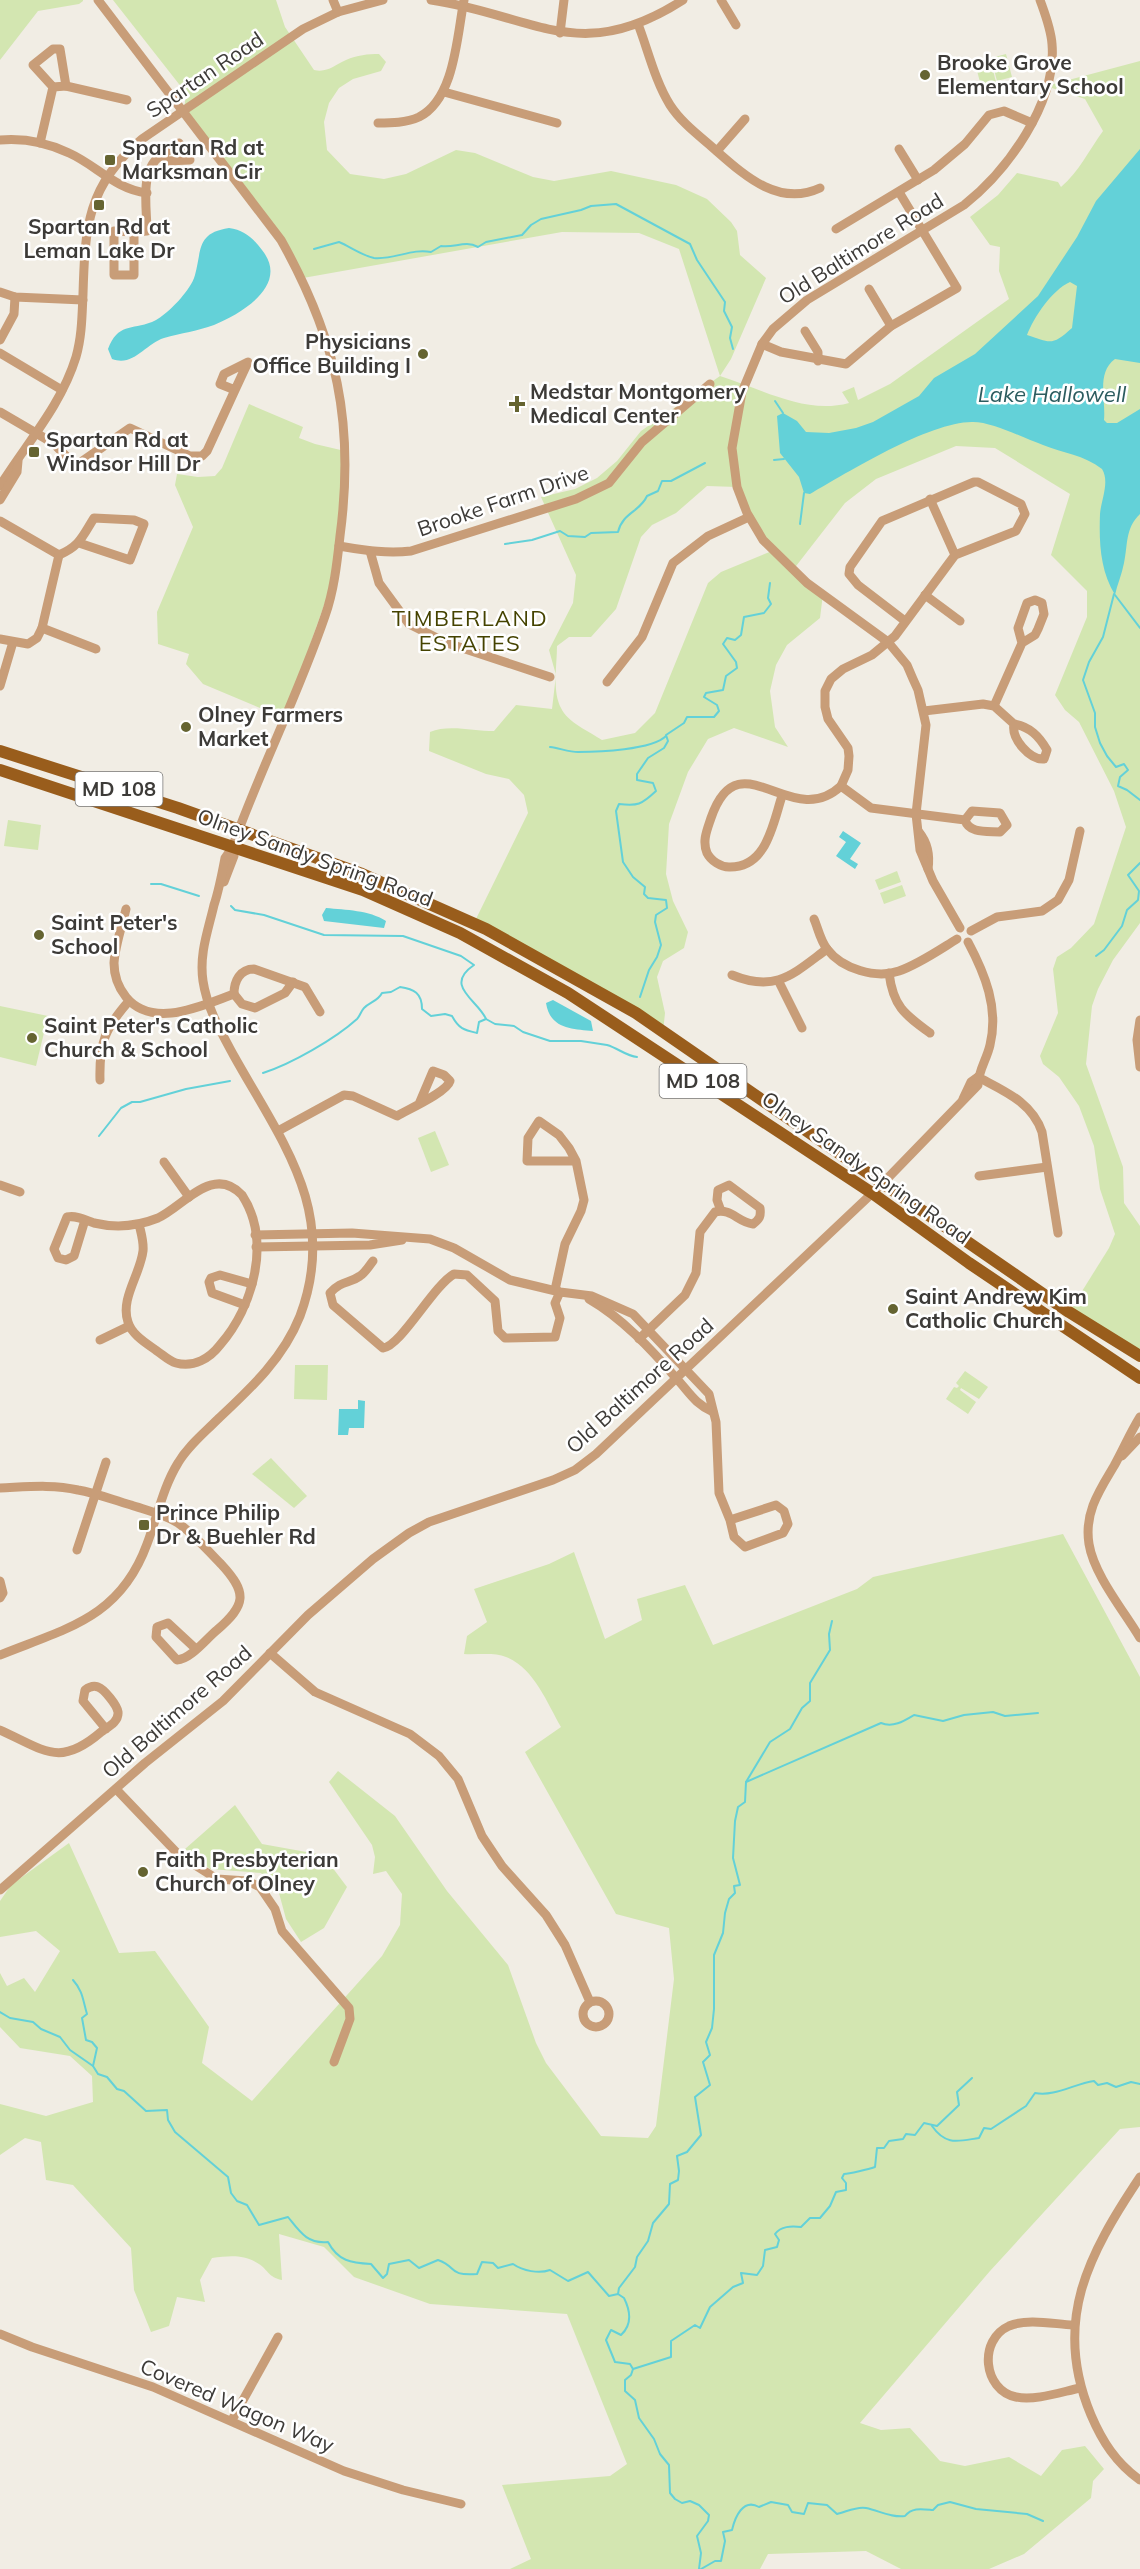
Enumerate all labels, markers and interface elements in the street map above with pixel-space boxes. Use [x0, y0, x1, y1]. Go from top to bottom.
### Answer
street label: Spartan Road [141, 25, 268, 123]
place label: Brooke Grove Elementary School [937, 49, 1124, 99]
marker: Brooke Grove Elementary School [918, 68, 932, 82]
place label: Spartan Rd at Marksman Cir [122, 134, 264, 184]
marker: Spartan Rd at Marksman Cir [103, 153, 117, 167]
street label: Old Baltimore Road [773, 187, 948, 309]
marker: Spartan Rd at Leman Lake Dr [92, 198, 106, 212]
place label: Spartan Rd at Leman Lake Dr [23, 213, 175, 263]
place label: Physicians Office Building I [253, 328, 411, 378]
marker: Physicians Office Building I [416, 347, 430, 361]
place label: Medstar Montgomery Medical Center [530, 378, 746, 428]
water label: Lake Hallowell [978, 380, 1127, 408]
marker: Medstar Montgomery Medical Center [508, 395, 526, 413]
place label: Spartan Rd at Windsor Hill Dr [46, 426, 201, 476]
marker: Spartan Rd at Windsor Hill Dr [27, 445, 41, 459]
street label: Brooke Farm Drive [414, 459, 592, 542]
district label: TIMBERLAND ESTATES [392, 604, 548, 657]
place label: Olney Farmers Market [198, 701, 343, 751]
marker: Olney Farmers Market [179, 720, 193, 734]
road number: MD 108 [76, 772, 162, 806]
street label: Olney Sandy Spring Road [194, 802, 437, 912]
place label: Saint Peter's School [51, 909, 178, 959]
marker: Saint Peter's School [32, 928, 46, 942]
place label: Saint Peter's Catholic Church & School [44, 1012, 258, 1062]
marker: Saint Peter's Catholic Church & School [25, 1031, 39, 1045]
road number: MD 108 [660, 1064, 746, 1098]
street label: Olney Sandy Spring Road [757, 1085, 976, 1249]
place label: Saint Andrew Kim Catholic Church [905, 1283, 1087, 1333]
marker: Saint Andrew Kim Catholic Church [886, 1302, 900, 1316]
street label: Old Baltimore Road [560, 1312, 719, 1458]
place label: Prince Philip Dr & Buehler Rd [156, 1499, 316, 1549]
marker: Prince Philip Dr & Buehler Rd [137, 1518, 151, 1532]
street label: Old Baltimore Road [96, 1639, 257, 1783]
place label: Faith Presbyterian Church of Olney [155, 1846, 339, 1896]
marker: Faith Presbyterian Church of Olney [136, 1865, 150, 1879]
street label: Covered Wagon Way [137, 2353, 338, 2458]

